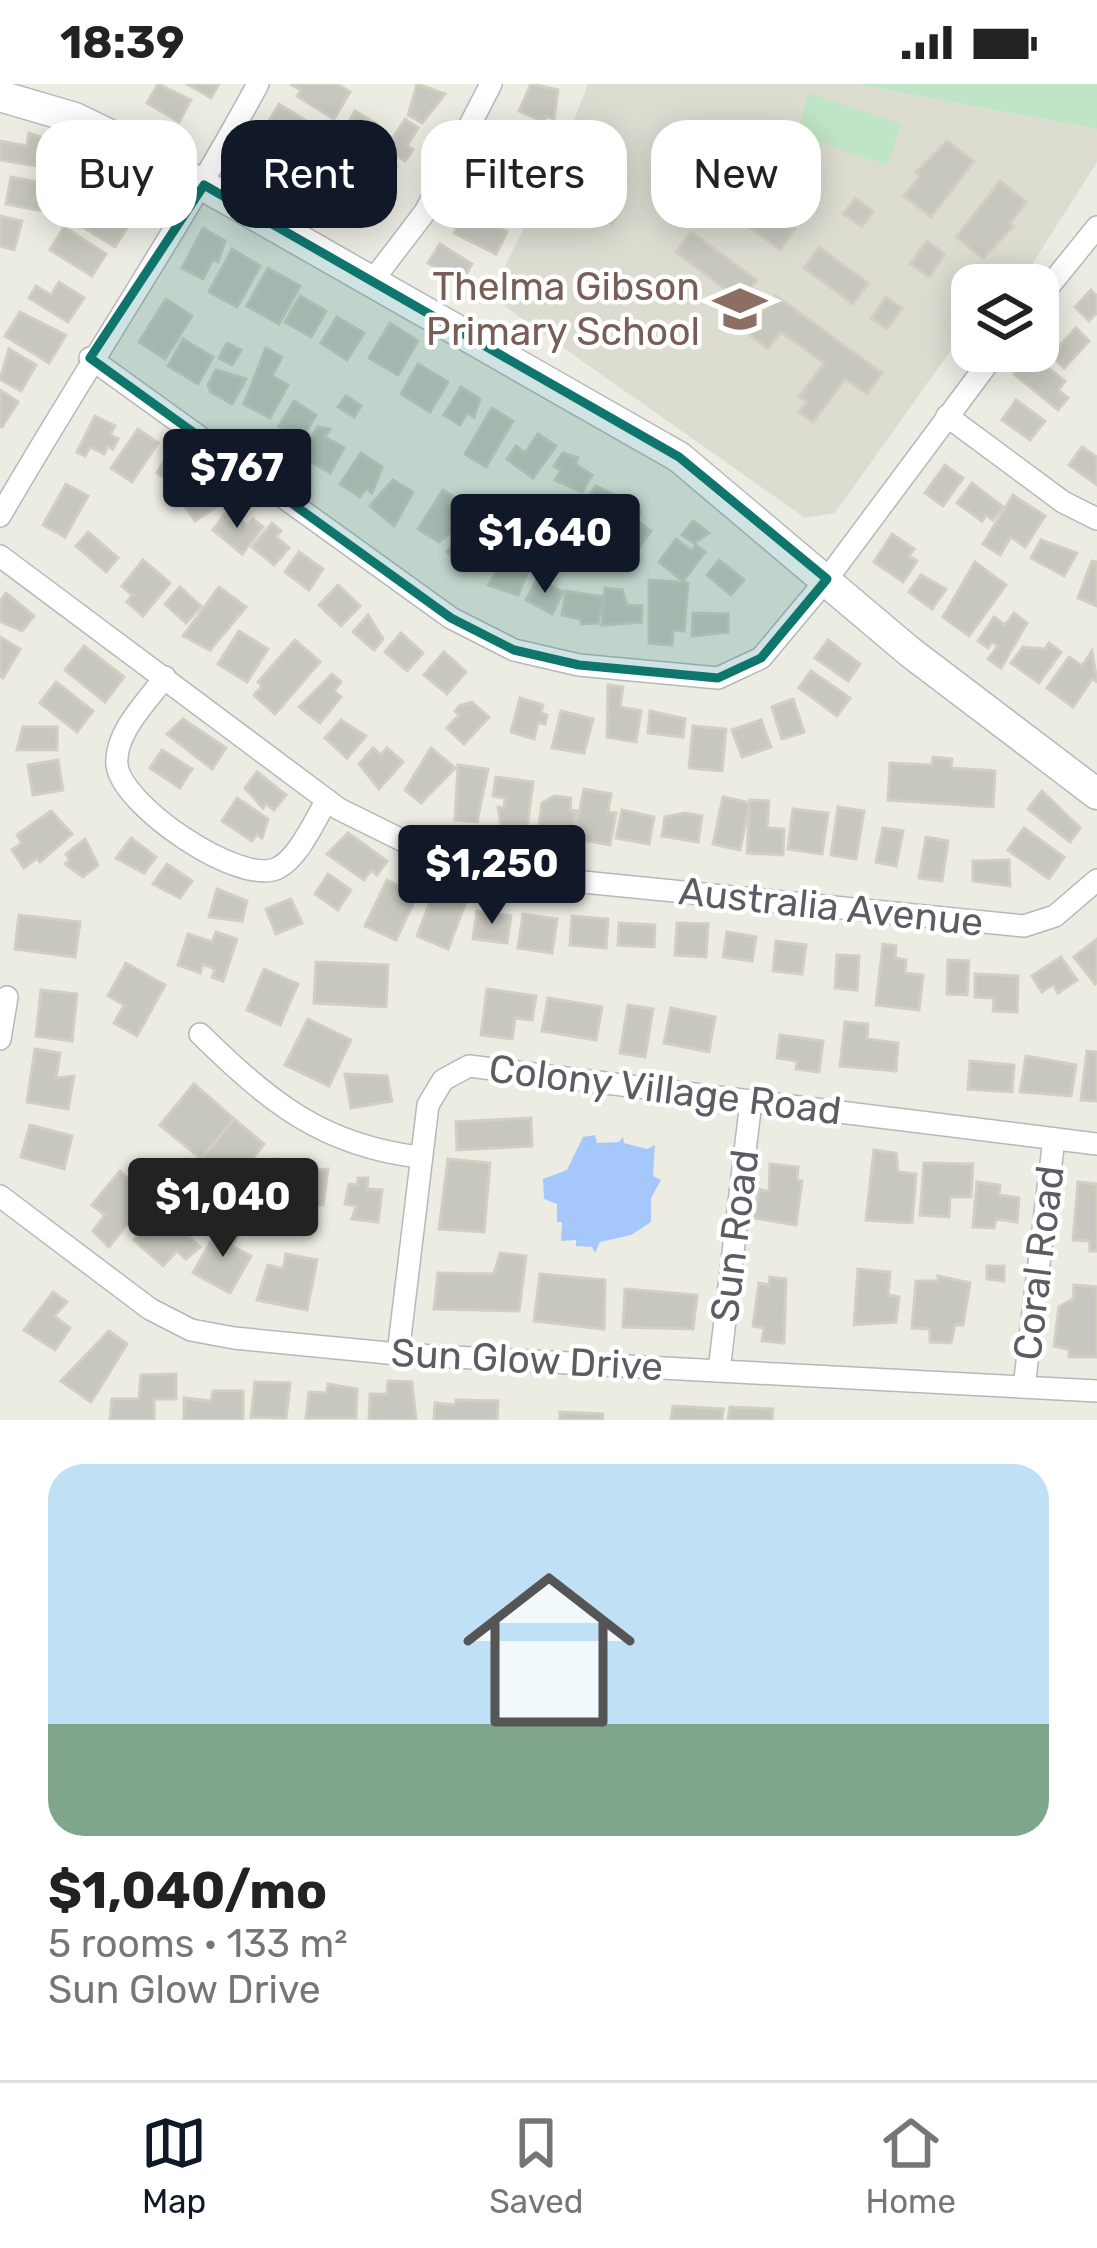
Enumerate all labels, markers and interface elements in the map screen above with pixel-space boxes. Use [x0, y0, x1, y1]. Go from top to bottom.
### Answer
text: 18:39 [60, 16, 184, 69]
chip: Buy [36, 120, 197, 228]
chip: Rent [221, 120, 397, 228]
chip: Filters [421, 120, 627, 228]
chip: New [651, 120, 821, 228]
place label: Thelma Gibson Primary School [426, 264, 700, 355]
map controls [951, 264, 1059, 372]
button: layers [951, 264, 1059, 372]
school or university icon: Thelma Gibson Primary School [711, 280, 769, 338]
pin: $767 [166, 429, 308, 531]
text: $767 [190, 445, 284, 491]
pin: $1,640 [447, 494, 643, 596]
text: $1,640 [478, 510, 612, 556]
pin: $1,250 [394, 825, 590, 927]
text: $1,250 [425, 841, 559, 887]
street label: Australia Avenue [676, 868, 986, 946]
street label: Colony Village Road [486, 1046, 844, 1134]
street label: Sun Road [702, 1147, 768, 1325]
pin: $1,040 [125, 1158, 321, 1260]
street label: Coral Road [1004, 1163, 1074, 1363]
text: $1,040 [155, 1174, 291, 1220]
street label: Sun Glow Drive [390, 1330, 664, 1390]
icon: home [441, 1542, 657, 1758]
text: $1,040/mo [48, 1860, 327, 1921]
text: 5 rooms · 133 m² [48, 1921, 348, 1967]
text: Sun Glow Drive [48, 1967, 321, 2013]
tab: Map [141, 2110, 207, 2221]
tab: Saved [489, 2110, 583, 2221]
tab: Home [866, 2110, 956, 2221]

